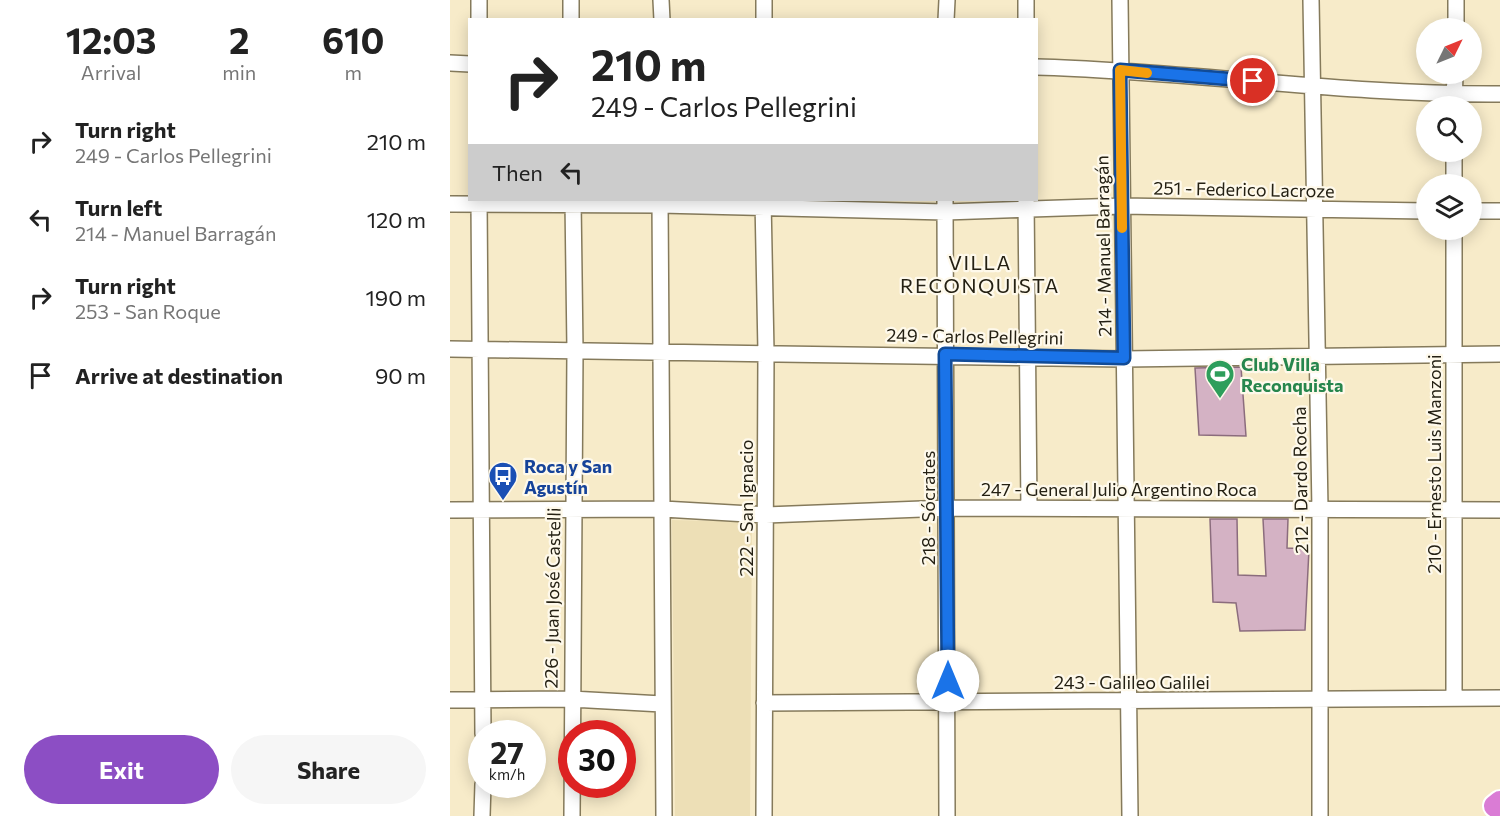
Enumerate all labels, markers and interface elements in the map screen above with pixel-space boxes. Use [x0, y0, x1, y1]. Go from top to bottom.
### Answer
text: 12:03 [66, 17, 157, 61]
text: 2 [229, 17, 249, 61]
text: 610 [322, 17, 384, 61]
north arrow [1416, 18, 1482, 84]
map controls [1416, 18, 1482, 240]
text: 210 m [591, 38, 706, 90]
icon: right [492, 42, 570, 120]
pin [1227, 55, 1278, 106]
text: Arrival [81, 60, 141, 84]
text: min [222, 60, 256, 84]
text: m [344, 60, 362, 84]
icon: arrive [1236, 64, 1269, 97]
text: 249 - Carlos Pellegrini [591, 90, 857, 123]
button: search [1416, 96, 1482, 162]
text: Turn right [75, 116, 176, 143]
icon: right [24, 125, 57, 158]
text: 210 m [367, 128, 426, 155]
text: 249 - Carlos Pellegrini [75, 143, 272, 167]
street label: 214 - Manuel Barragán [1090, 155, 1116, 337]
icon: left [555, 156, 588, 189]
text: Then [492, 159, 543, 186]
button: layers [1416, 174, 1482, 240]
street label: 251 - Federico Lacroze [1153, 176, 1335, 202]
text: Turn left [75, 194, 162, 221]
icon: left [24, 203, 57, 236]
text: 120 m [367, 206, 426, 233]
text: 214 - Manuel Barragán [75, 221, 276, 245]
district label: VILLA RECONQUISTA [900, 250, 1060, 297]
text: Turn right [75, 272, 176, 299]
icon: right [24, 281, 57, 314]
text: 190 m [365, 284, 426, 311]
text: 253 - San Roque [75, 299, 221, 323]
street label: 249 - Carlos Pellegrini [886, 323, 1064, 349]
place label: Club Villa Reconquista [1241, 353, 1343, 396]
street label: 210 - Ernesto Luis Manzoni [1423, 354, 1445, 574]
sports icon: Club Villa Reconquista [1204, 358, 1236, 400]
icon: arrive [24, 359, 57, 392]
text: Arrive at destination [75, 362, 283, 389]
text: 90 m [375, 362, 426, 389]
street label: 212 - Dardo Rocha [1288, 406, 1312, 554]
street label: 222 - San Ignacio [735, 440, 757, 576]
street label: 218 - Sócrates [917, 451, 939, 565]
place label: Roca y San Agustín [524, 455, 612, 498]
bus stop icon: Roca y San Agustín [487, 460, 519, 502]
street label: 247 - General Julio Argentino Roca [981, 478, 1257, 500]
street label: 226 - Juan José Castelli [539, 507, 565, 689]
position arrow [916, 649, 980, 713]
street label: 243 - Galileo Galilei [1054, 671, 1210, 693]
speed limit sign: 30 [558, 720, 636, 798]
text: 27 [490, 733, 524, 770]
button: Exit [24, 735, 219, 804]
button: Share [231, 735, 426, 804]
text: km/h [489, 765, 525, 783]

